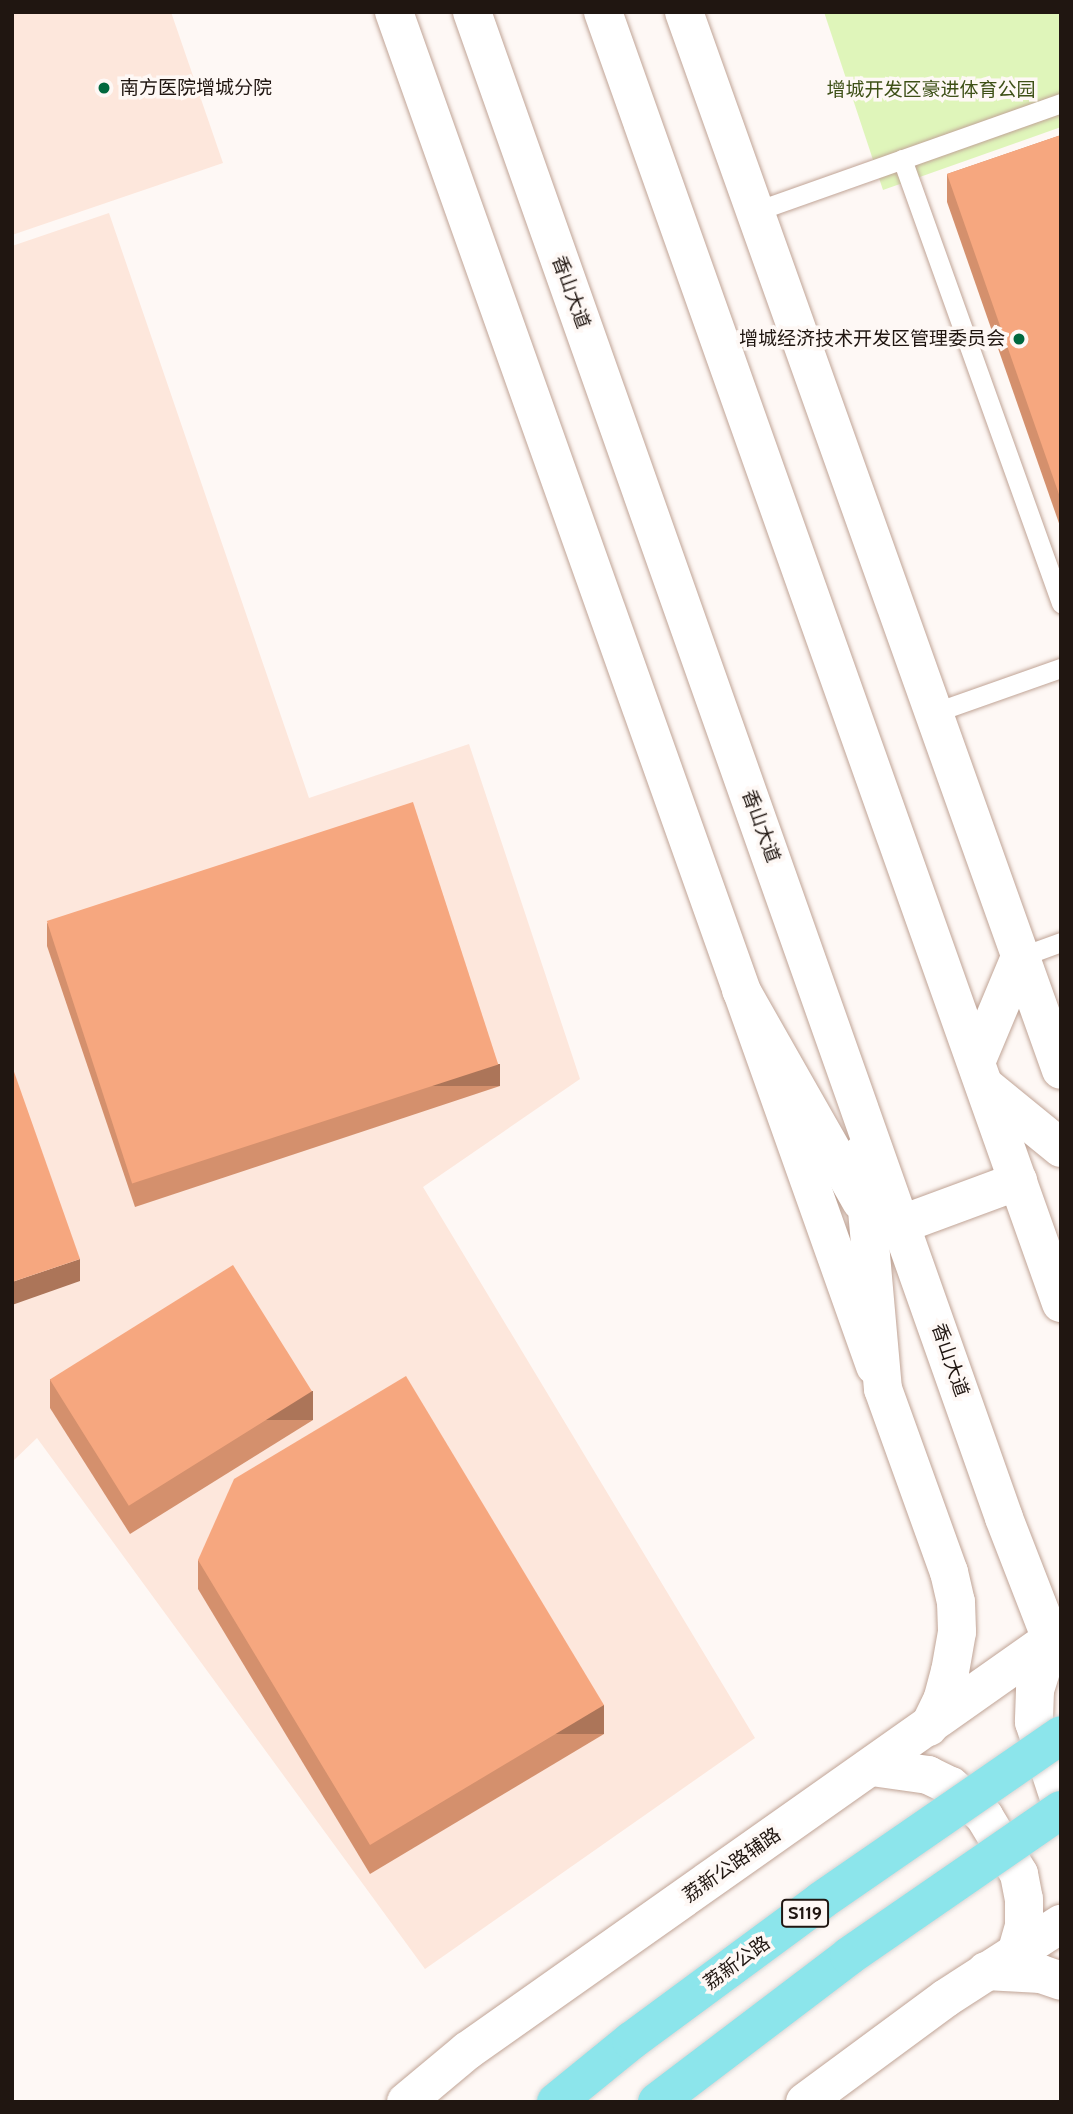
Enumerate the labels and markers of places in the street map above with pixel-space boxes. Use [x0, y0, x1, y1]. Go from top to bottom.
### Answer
place label: 南方医院增城分院 [120, 77, 272, 99]
marker: 南方医院增城分院 [94, 78, 114, 98]
place label: 增城经济技术开发区管理委员会 [739, 328, 1005, 350]
marker: 增城经济技术开发区管理委员会 [1011, 331, 1027, 347]

